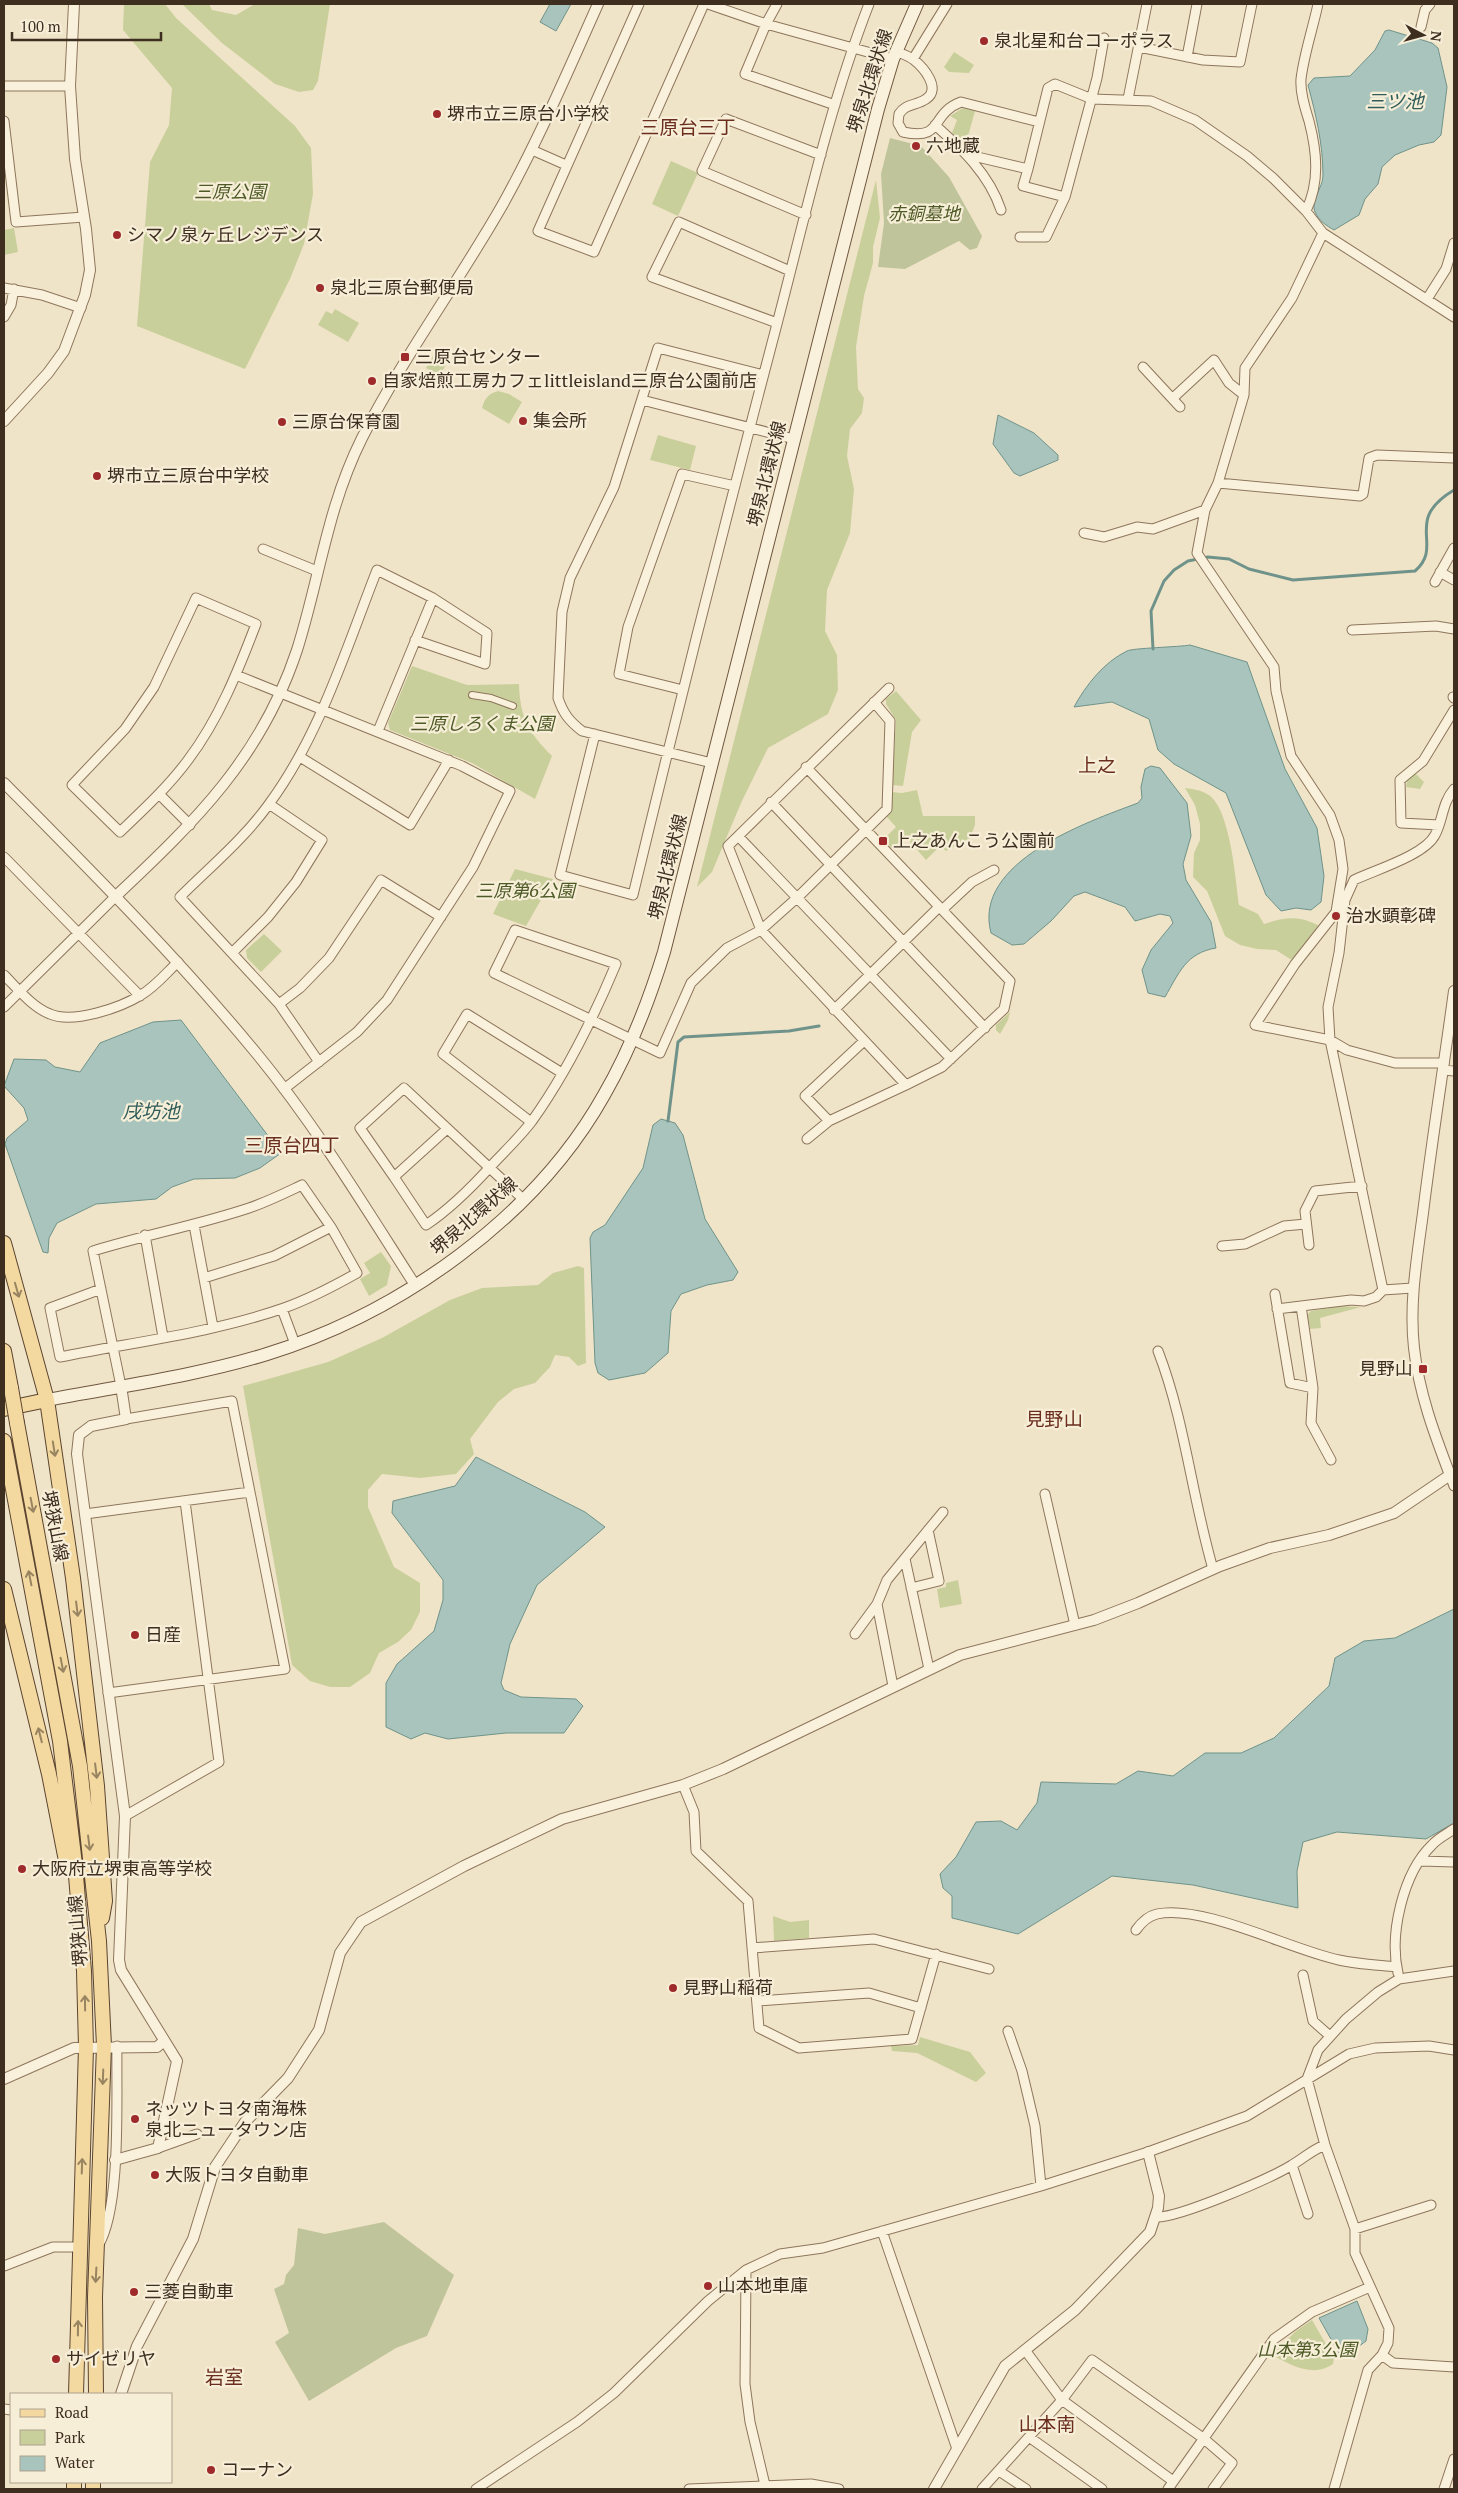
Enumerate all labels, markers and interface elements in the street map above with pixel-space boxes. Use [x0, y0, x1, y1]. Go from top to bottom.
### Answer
scale bar [12, 10, 161, 42]
north arrow [1398, 10, 1448, 60]
text: 100 m [20, 16, 61, 36]
street label: 堺泉北環状線 [841, 26, 897, 136]
place label: 泉北星和台コーポラス [994, 28, 1174, 52]
text: N [1426, 30, 1446, 43]
marker: 泉北星和台コーポラス [978, 35, 990, 47]
water label: 三ツ池 [1366, 88, 1425, 113]
place label: 堺市立三原台小学校 [447, 101, 609, 125]
marker: 堺市立三原台小学校 [431, 108, 443, 120]
district label: 三原台三丁 [640, 114, 736, 139]
place label: 六地蔵 [926, 133, 980, 157]
marker: 六地蔵 [910, 140, 922, 152]
park label: 三原公園 [194, 179, 269, 203]
park label: 赤銅墓地 [888, 201, 962, 225]
place label: シマノ泉ヶ丘レジデンス [127, 222, 324, 246]
marker: シマノ泉ヶ丘レジデンス [111, 229, 123, 241]
place label: 泉北三原台郵便局 [330, 275, 474, 299]
marker: 泉北三原台郵便局 [314, 282, 326, 294]
place label: 三原台センター [415, 344, 541, 368]
marker: 三原台センター [399, 351, 411, 363]
place label: 自家焙煎工房カフェlittleisland三原台公園前店 [382, 368, 757, 392]
marker: 自家焙煎工房カフェlittleisland三原台公園前店 [366, 375, 378, 387]
place label: 集会所 [533, 408, 587, 432]
place label: 三原台保育園 [292, 409, 400, 433]
marker: 集会所 [517, 415, 529, 427]
marker: 三原台保育園 [276, 416, 288, 428]
street label: 堺泉北環状線 [741, 418, 791, 529]
place label: 堺市立三原台中学校 [107, 463, 269, 487]
marker: 堺市立三原台中学校 [91, 470, 103, 482]
park label: 三原しろくま公園 [410, 711, 557, 735]
district label: 上之 [1078, 752, 1116, 777]
street label: 堺泉北環状線 [642, 811, 692, 922]
place label: 上之あんこう公園前 [893, 828, 1055, 852]
marker: 上之あんこう公園前 [877, 835, 889, 847]
park label: 三原第6公園 [475, 878, 578, 902]
place label: 治水顕彰碑 [1346, 903, 1436, 927]
marker: 治水顕彰碑 [1330, 910, 1342, 922]
water label: 戌坊池 [122, 1098, 181, 1123]
district label: 三原台四丁 [244, 1132, 340, 1157]
street label: 堺泉北環状線 [425, 1171, 522, 1260]
one-way arrow [13, 1282, 22, 1298]
place label: 見野山 [1359, 1356, 1413, 1380]
marker: 見野山 [1417, 1363, 1429, 1375]
district label: 見野山 [1025, 1406, 1083, 1431]
one-way arrow [49, 1440, 59, 1456]
street label: 堺狭山線 [37, 1488, 75, 1563]
one-way arrow [27, 1497, 37, 1513]
one-way arrow [25, 1570, 35, 1586]
one-way arrow [72, 1601, 82, 1617]
place label: 日産 [145, 1622, 181, 1646]
marker: 日産 [129, 1629, 141, 1641]
one-way arrow [57, 1657, 67, 1673]
one-way arrow [35, 1728, 44, 1744]
one-way arrow [91, 1763, 101, 1779]
one-way arrow [84, 1835, 94, 1851]
place label: 大阪府立堺東高等学校 [32, 1856, 212, 1880]
marker: 大阪府立堺東高等学校 [16, 1863, 28, 1875]
street label: 堺狭山線 [62, 1894, 92, 1968]
place label: 見野山稲荷 [683, 1975, 773, 1999]
marker: 見野山稲荷 [667, 1982, 679, 1994]
one-way arrow [80, 1995, 89, 2011]
one-way arrow [98, 2069, 107, 2085]
place label: ネッツトヨタ南海株 泉北ニュータウン店 [145, 2096, 307, 2141]
marker: ネッツトヨタ南海株 泉北ニュータウン店 [129, 2113, 141, 2125]
one-way arrow [78, 2158, 87, 2174]
place label: 大阪トヨタ自動車 [165, 2162, 309, 2186]
marker: 大阪トヨタ自動車 [149, 2169, 161, 2181]
one-way arrow [91, 2266, 101, 2282]
place label: 山本地車庫 [718, 2273, 808, 2297]
place label: 三菱自動車 [144, 2279, 234, 2303]
marker: 山本地車庫 [702, 2280, 714, 2292]
marker: 三菱自動車 [128, 2286, 140, 2298]
one-way arrow [73, 2320, 83, 2336]
park label: 山本第3公園 [1257, 2337, 1360, 2361]
place label: サイゼリヤ [66, 2346, 156, 2370]
marker: サイゼリヤ [50, 2353, 62, 2365]
district label: 岩室 [205, 2364, 243, 2389]
legend [10, 2393, 172, 2483]
text: Road [55, 2402, 88, 2422]
district label: 山本南 [1018, 2411, 1076, 2436]
text: Park [55, 2427, 85, 2447]
text: Water [55, 2452, 95, 2472]
place label: コーナン [221, 2457, 293, 2481]
marker: コーナン [205, 2464, 217, 2476]

